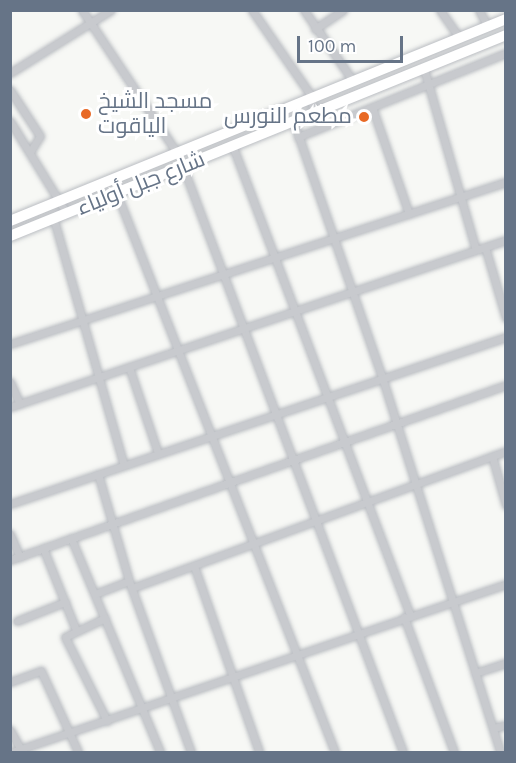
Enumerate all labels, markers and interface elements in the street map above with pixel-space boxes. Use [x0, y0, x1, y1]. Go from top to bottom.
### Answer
scale bar [300, 24, 406, 62]
text: 100 m [308, 35, 356, 57]
place label: مسجد الشيخ الياقوت [98, 88, 212, 140]
place label: مطعم النورس [224, 104, 352, 130]
marker: مسجد الشيخ الياقوت [79, 107, 93, 121]
marker: مطعم النورس [357, 110, 371, 124]
street label: شارع جبل أولياء [73, 146, 209, 222]

